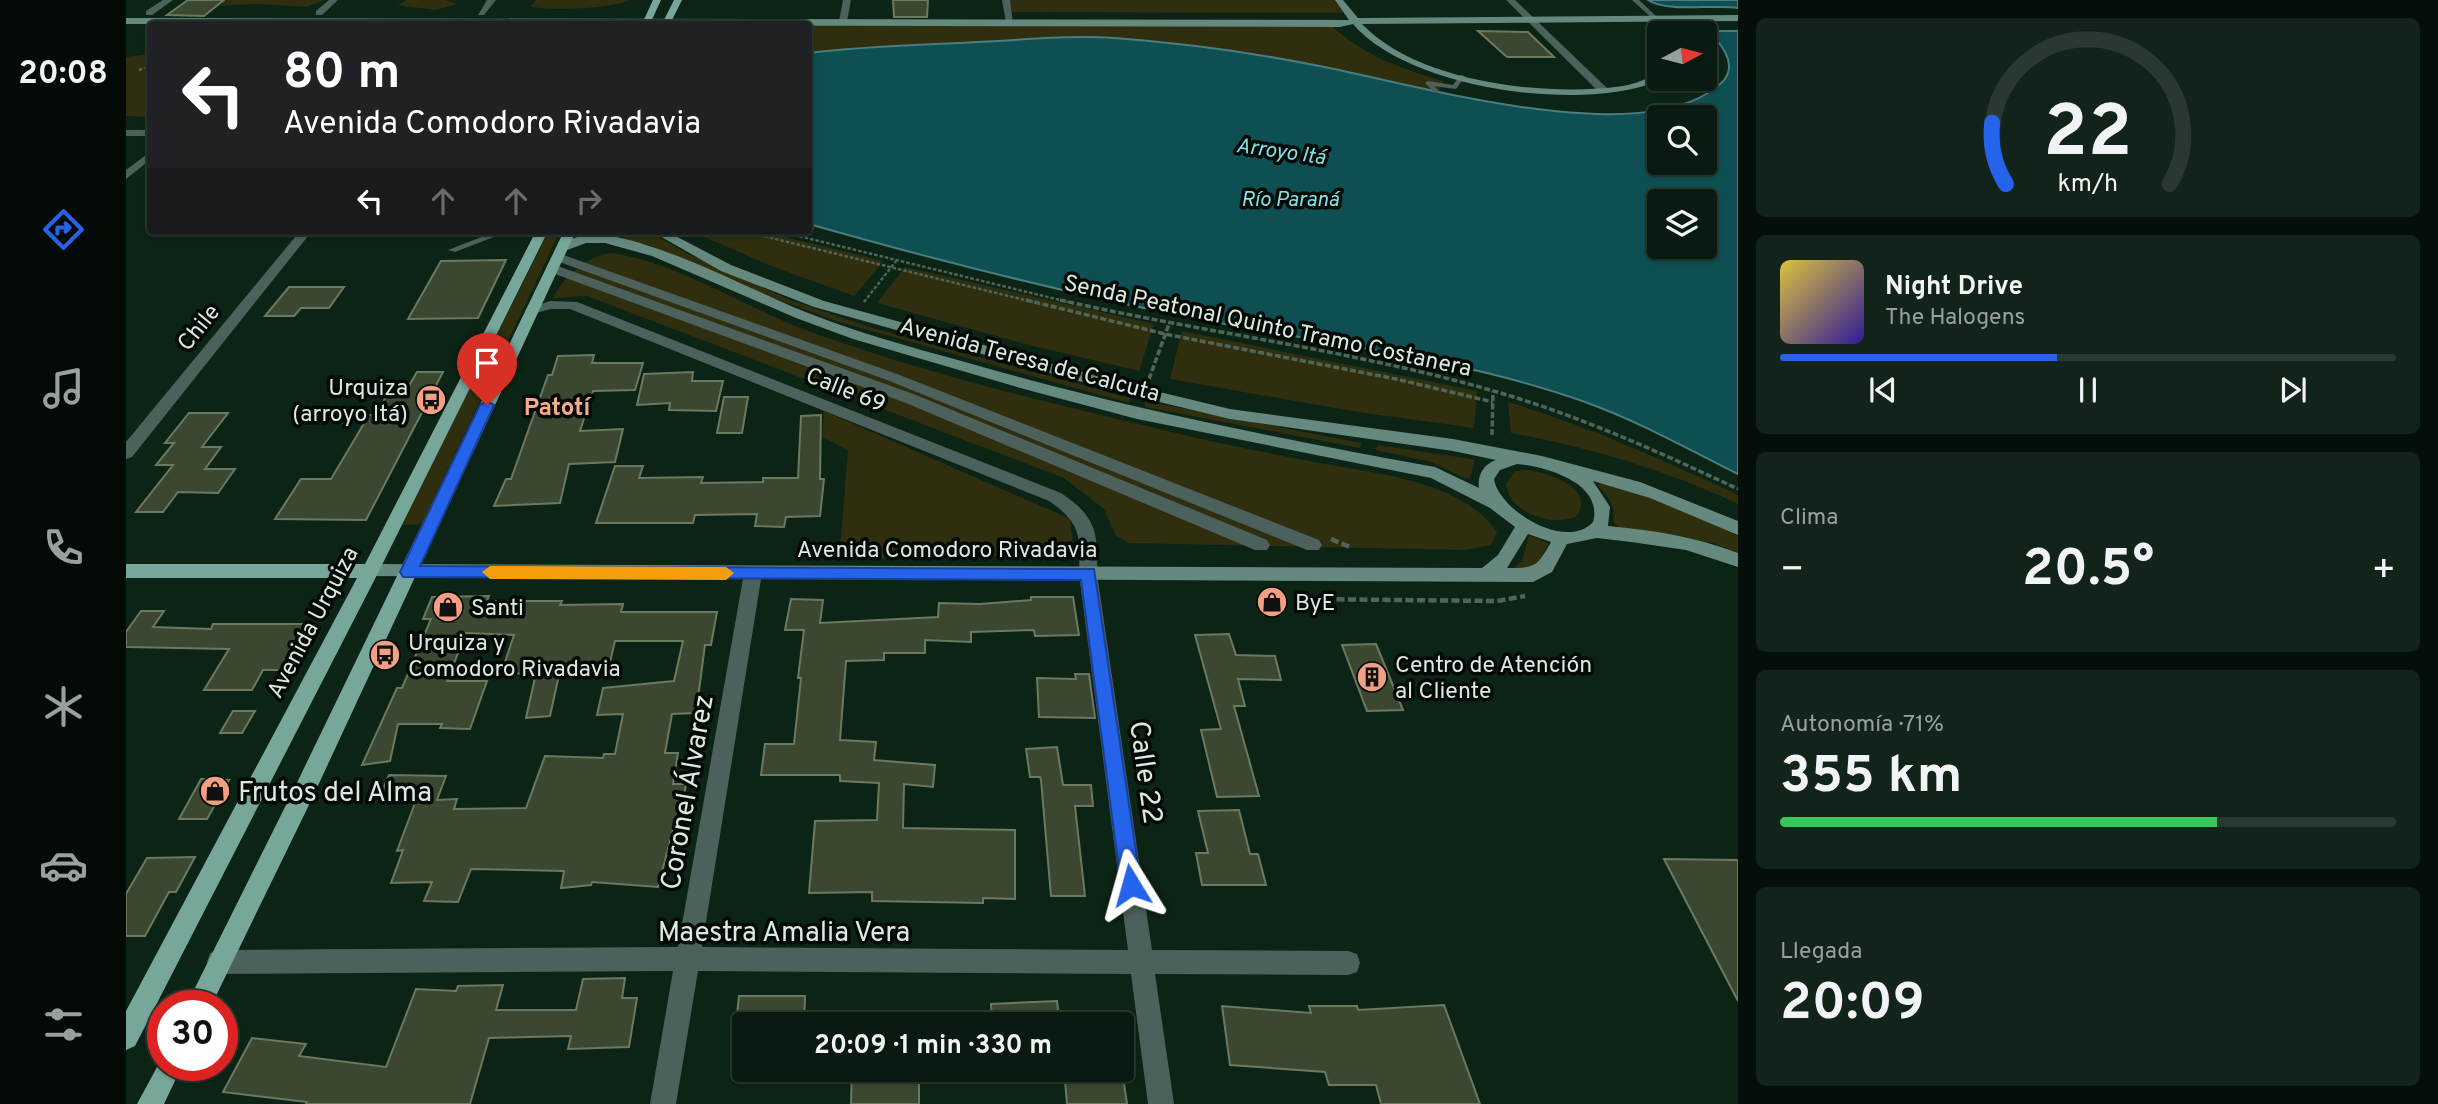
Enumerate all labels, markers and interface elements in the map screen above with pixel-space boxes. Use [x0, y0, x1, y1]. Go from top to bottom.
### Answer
north arrow [1647, 21, 1717, 91]
map controls [1647, 21, 1717, 259]
text: 80 m [283, 44, 400, 106]
icon: left [168, 49, 259, 140]
text: 20:08 [18, 55, 108, 95]
text: 22 [2043, 90, 2133, 182]
text: Avenida Comodoro Rivadavia [283, 105, 701, 145]
button: search [1647, 105, 1717, 175]
water label: Arroyo Itá [1234, 133, 1329, 172]
text: km/h [2058, 168, 2118, 200]
icon: left [351, 182, 389, 220]
icon: ahead [424, 182, 462, 220]
icon: ahead [497, 182, 535, 220]
icon: right [570, 182, 608, 220]
water label: Río Paraná [1241, 187, 1341, 214]
button: layers [1647, 189, 1717, 259]
icon: directions [39, 205, 88, 254]
street label: Senda Peatonal Quinto Tramo Costanera [1061, 270, 1474, 385]
text: Night Drive [1885, 271, 2023, 304]
street label: Chile [172, 299, 228, 358]
text: The Halogens [1885, 304, 2025, 333]
street label: Avenida Teresa de Calcuta [896, 313, 1163, 410]
pin [457, 333, 517, 405]
icon: arrive [468, 344, 506, 382]
street label: Calle 69 [801, 362, 889, 420]
icon: music [39, 364, 88, 413]
icon: previous [1864, 371, 1902, 409]
icon: pause [2069, 371, 2107, 409]
icon: next [2274, 371, 2312, 409]
place label: Urquiza (arroyo Itá) [292, 375, 408, 430]
bus stop icon: Urquiza (arroyo Itá) [414, 383, 448, 417]
district label: Patotí [524, 394, 593, 424]
text: Clima [1780, 504, 1838, 533]
icon: phone [39, 523, 88, 572]
street label: Avenida Comodoro Rivadavia [797, 537, 1097, 566]
text: 20.5° [2022, 538, 2154, 604]
street label: Avenida Urquiza [262, 542, 366, 704]
text: − [1780, 547, 1805, 596]
text: + [2371, 547, 2396, 596]
shop icon: ByE [1255, 585, 1289, 619]
shop icon: Santi [431, 590, 465, 624]
place label: ByE [1295, 590, 1335, 619]
place label: Santi [471, 595, 524, 624]
place label: Urquiza y Comodoro Rivadavia [408, 630, 621, 685]
bus stop icon: Urquiza y Comodoro Rivadavia [368, 638, 402, 672]
place label: Centro de Atención al Cliente [1395, 652, 1592, 707]
building icon: Centro de Atención al Cliente [1355, 660, 1389, 694]
icon: climate [39, 682, 88, 731]
street label: Coronel Álvarez [652, 692, 724, 893]
text: Autonomía · 71% [1780, 711, 1944, 740]
street label: Calle 22 [1119, 719, 1169, 826]
text: 355 km [1780, 745, 1962, 811]
shop icon: Frutos del Alma [198, 774, 232, 808]
place label: Frutos del Alma [238, 776, 432, 812]
icon: car [39, 841, 88, 890]
position arrow [1094, 848, 1168, 922]
street label: Maestra Amalia Vera [658, 916, 910, 952]
text: Llegada [1780, 938, 1862, 967]
text: 20:09 [1780, 972, 1925, 1038]
speed limit sign: 30 [147, 990, 238, 1081]
icon: filters [39, 1000, 88, 1049]
text: 20:09 · 1 min · 330 m [814, 1030, 1052, 1063]

